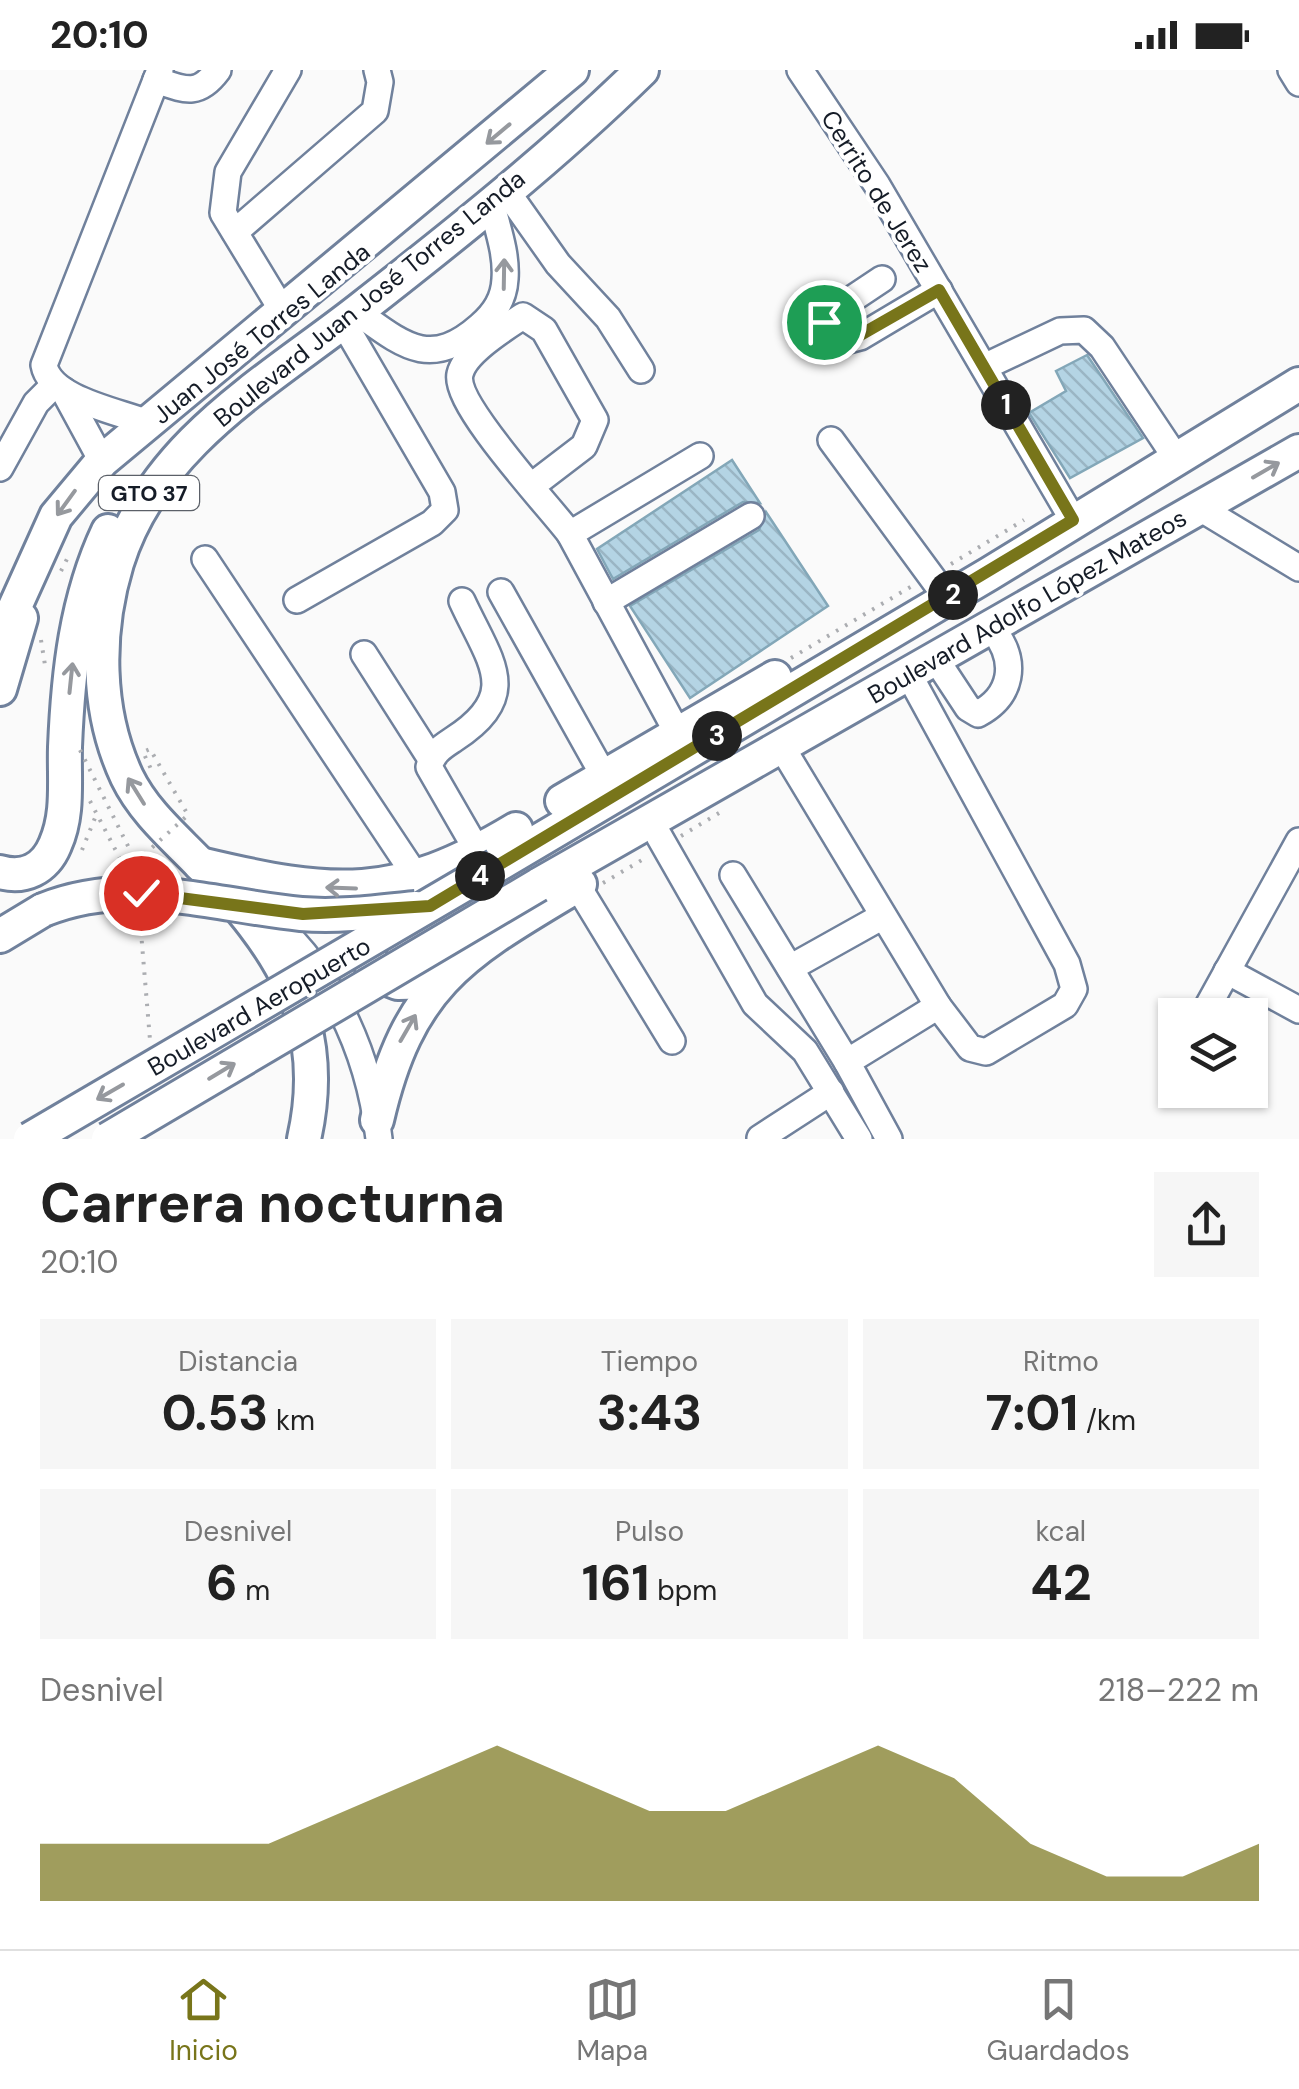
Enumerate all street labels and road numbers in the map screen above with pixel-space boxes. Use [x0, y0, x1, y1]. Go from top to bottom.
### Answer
street label: Cerrito de Jerez [814, 104, 940, 279]
street label: Boulevard Juan José Torres Landa [207, 163, 531, 433]
street label: Juan José Torres Landa [146, 236, 376, 430]
road number: GTO 37 [99, 476, 199, 510]
street label: Boulevard Adolfo López Mateos [862, 501, 1193, 711]
street label: Boulevard Aeropuerto [142, 929, 377, 1084]

